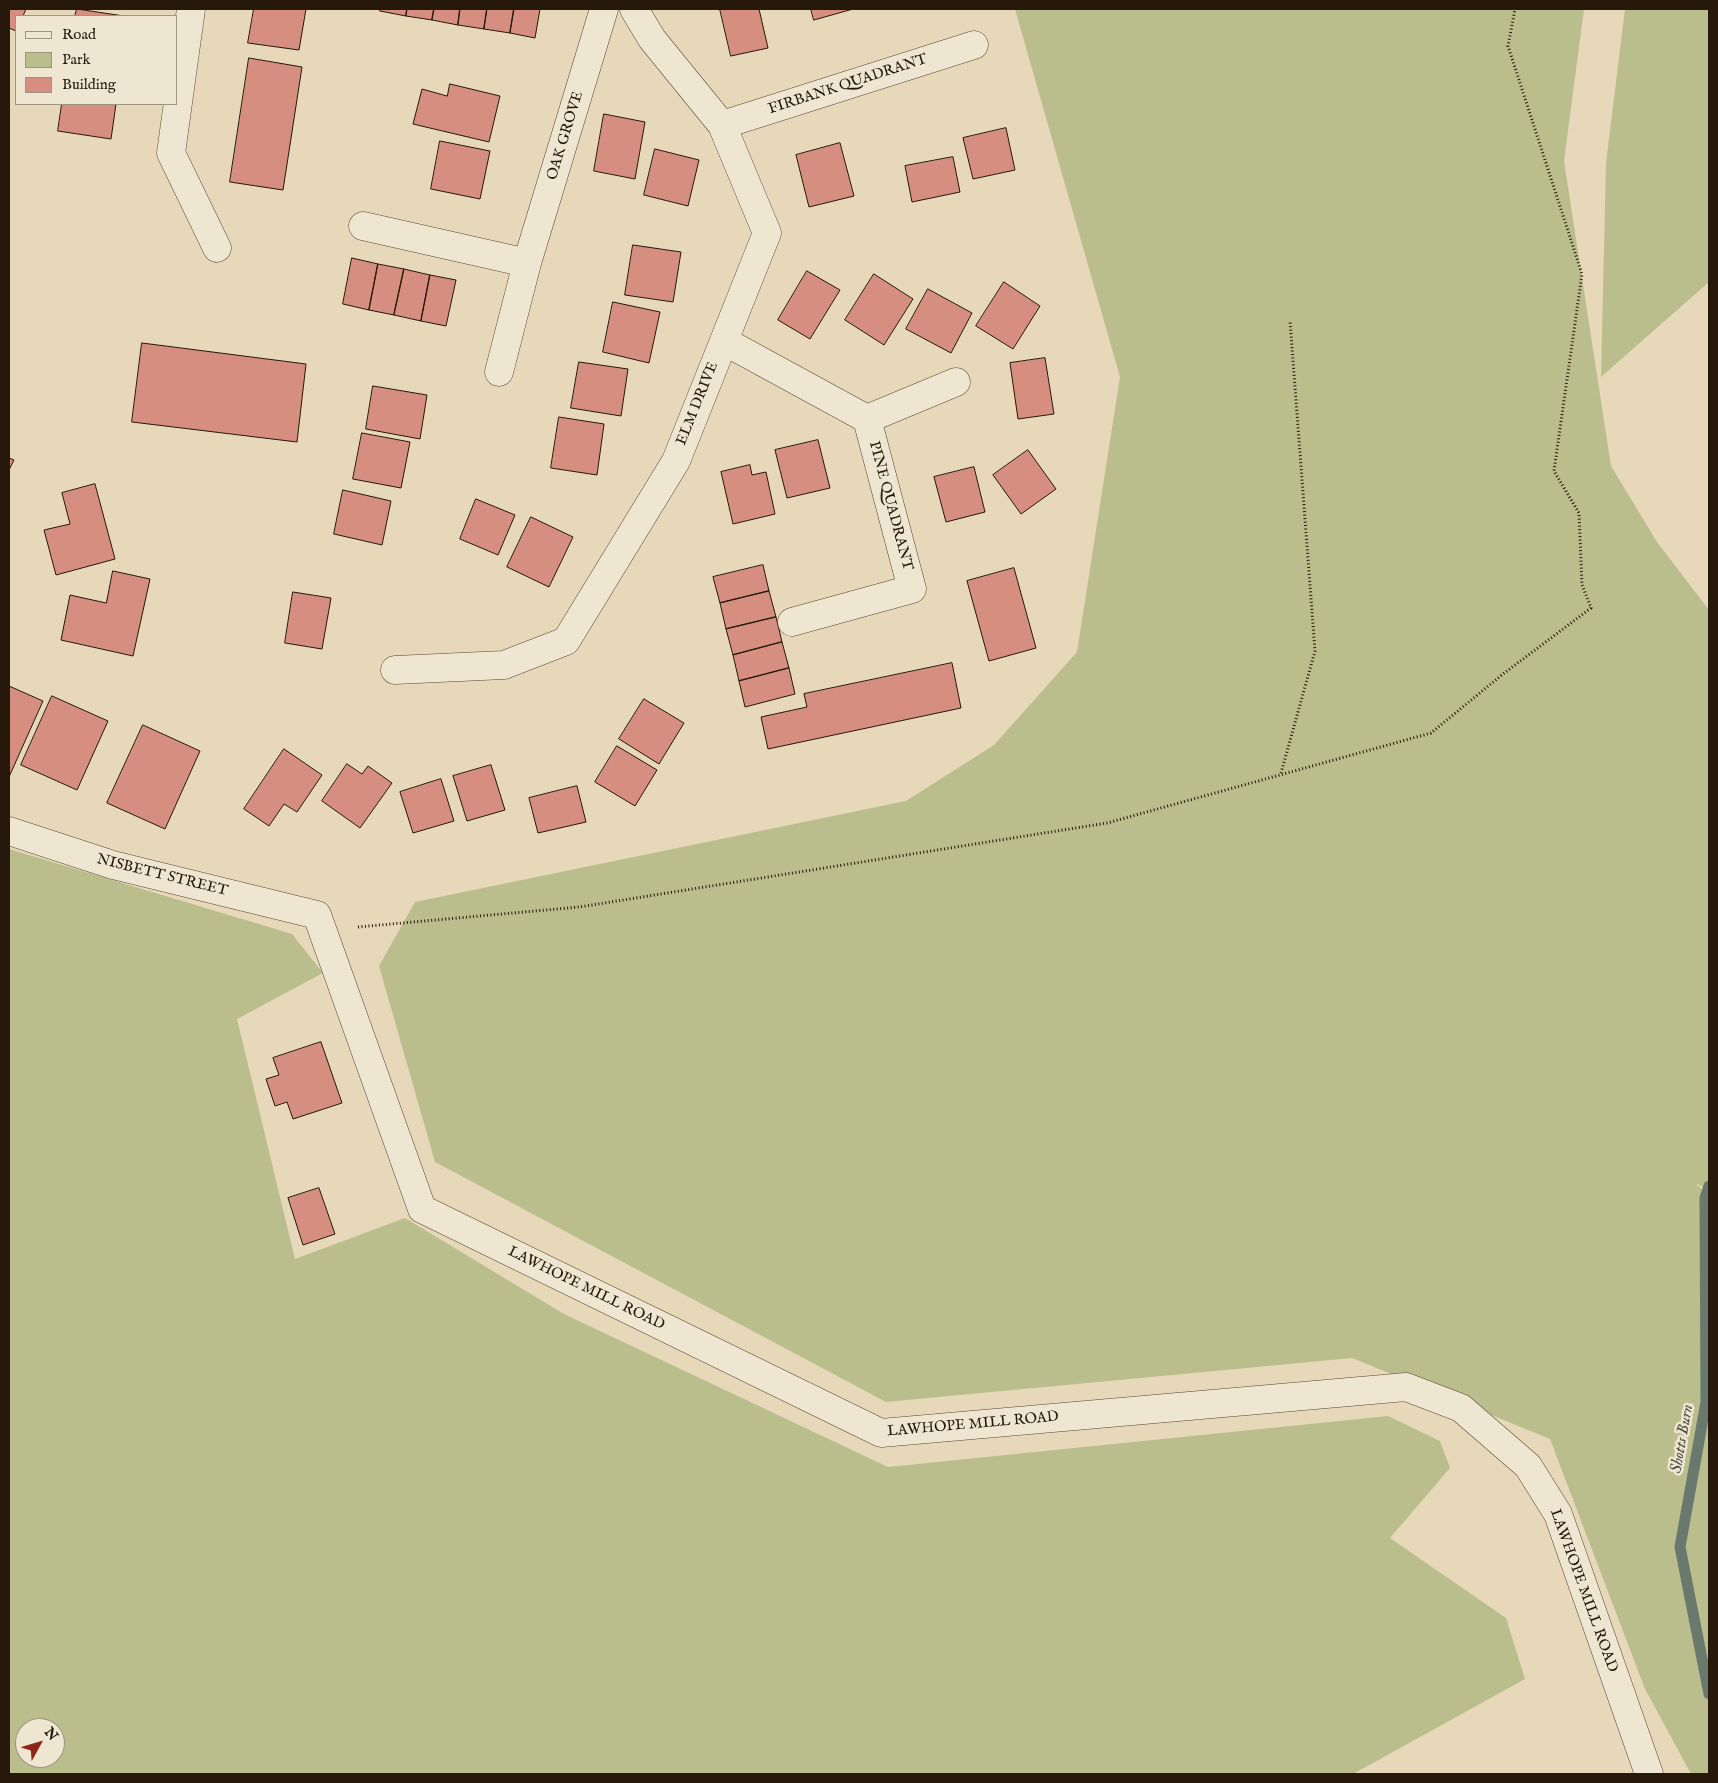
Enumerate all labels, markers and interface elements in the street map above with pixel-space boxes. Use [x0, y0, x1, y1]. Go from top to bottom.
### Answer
legend [15, 15, 178, 105]
text: Road [62, 25, 96, 44]
text: Park [62, 50, 91, 69]
street label: FIRBANK QUADRANT [766, 51, 930, 119]
text: Building [62, 75, 116, 94]
street label: OAK GROVE [544, 89, 588, 183]
street label: ELM DRIVE [673, 360, 723, 448]
street label: PINE QUADRANT [864, 439, 916, 573]
street label: NISBETT STREET [95, 851, 229, 901]
street label: LAWHOPE MILL ROAD [505, 1243, 667, 1335]
water label: Shotts Burn [1668, 1403, 1698, 1475]
street label: LAWHOPE MILL ROAD [886, 1409, 1060, 1441]
street label: LAWHOPE MILL ROAD [1545, 1507, 1621, 1675]
north arrow [15, 1718, 65, 1768]
text: N [40, 1724, 62, 1745]

